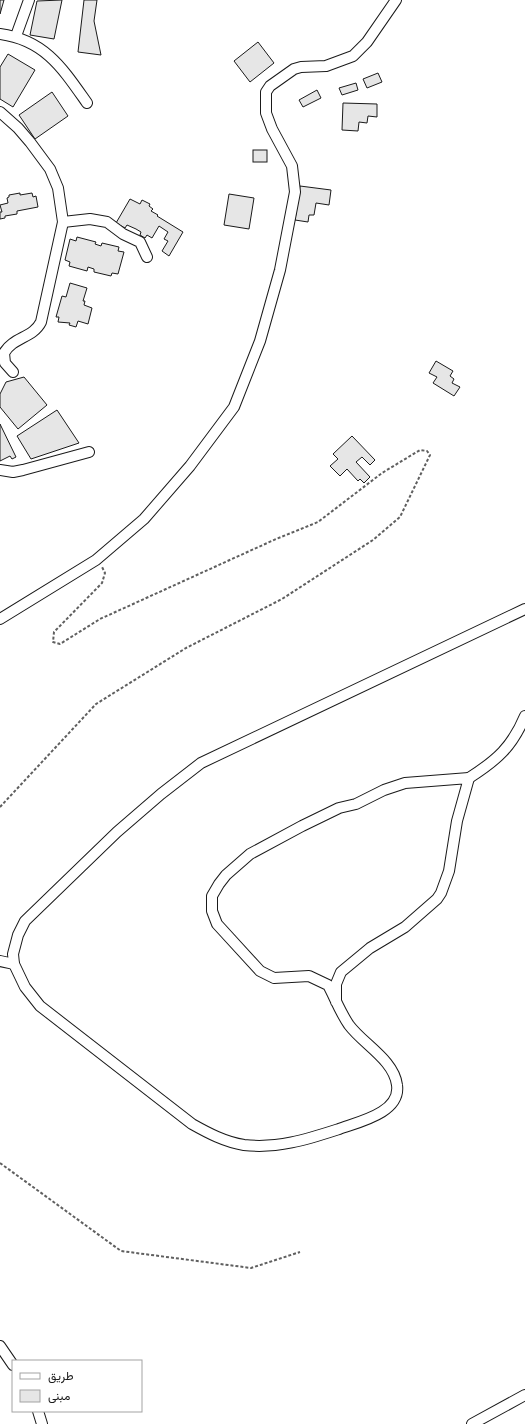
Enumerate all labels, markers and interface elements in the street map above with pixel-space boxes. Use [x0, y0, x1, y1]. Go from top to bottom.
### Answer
legend [12, 1360, 142, 1412]
text: طريق [48, 1368, 74, 1384]
text: مبنى [48, 1388, 70, 1404]

